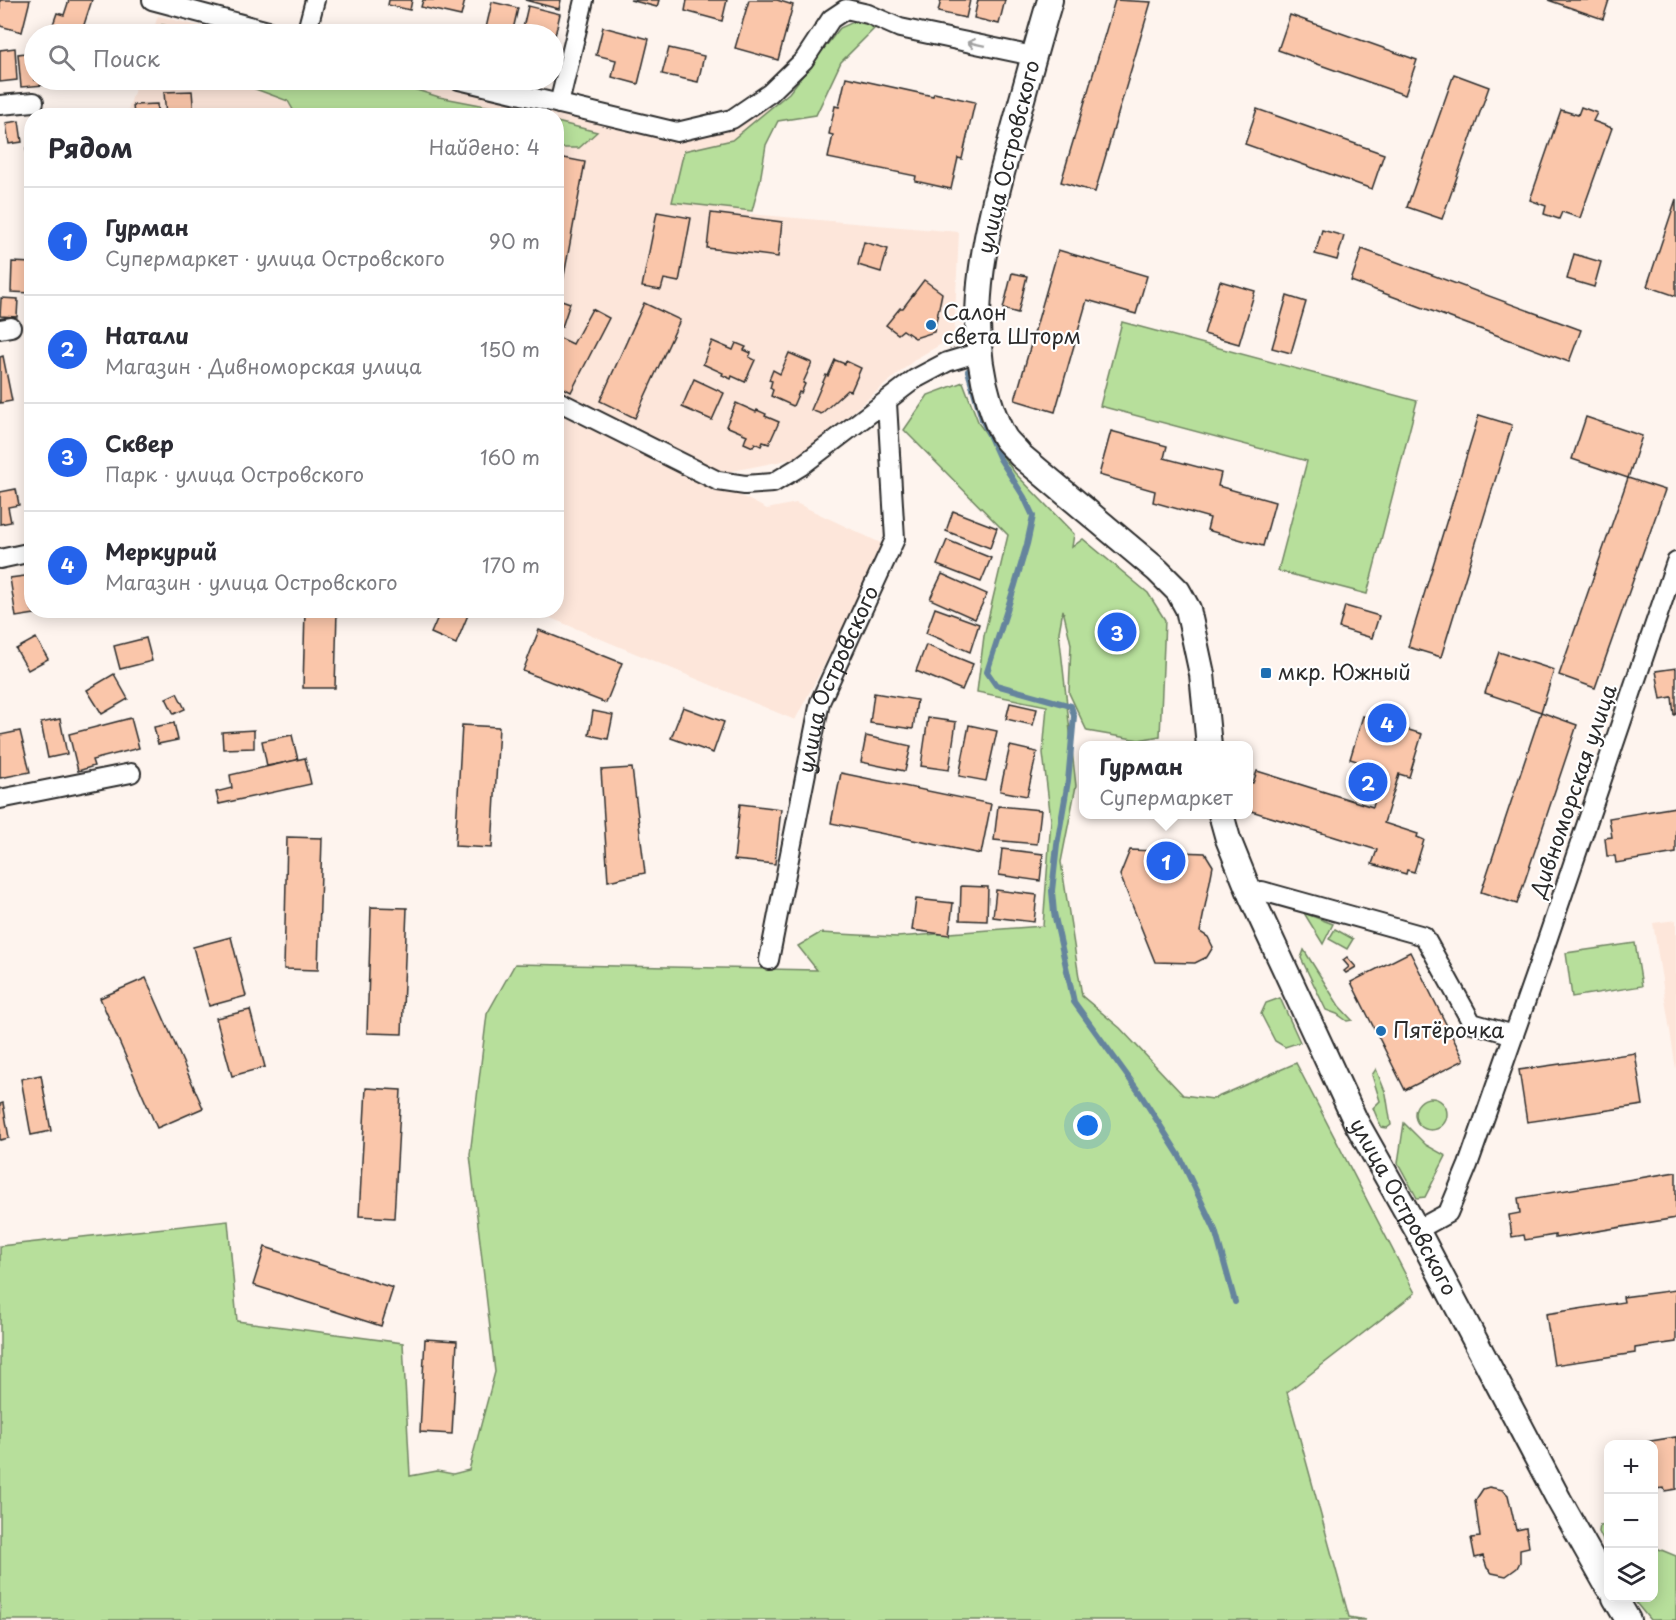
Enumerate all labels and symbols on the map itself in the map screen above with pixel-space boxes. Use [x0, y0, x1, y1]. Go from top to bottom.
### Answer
one-way arrow [967, 38, 987, 49]
street label: улица Островского [968, 56, 1047, 257]
place label: Салон света Шторм [943, 295, 1081, 351]
marker: Салон света Шторм [924, 318, 938, 332]
street label: улица Островского [788, 580, 885, 776]
pin: 3 [1098, 610, 1136, 654]
place label: мкр. Южный [1278, 655, 1411, 687]
marker: мкр. Южный [1259, 666, 1273, 680]
street label: Дивноморская улица [1520, 679, 1624, 902]
pin: 4 [1368, 700, 1406, 746]
pin: 2 [1348, 760, 1388, 804]
pin: 1 [1146, 838, 1186, 884]
place label: Пятёрочка [1393, 1013, 1505, 1045]
marker: Пятёрочка [1374, 1024, 1388, 1038]
your location [1073, 1111, 1102, 1140]
street label: улица Островского [1343, 1112, 1467, 1301]

